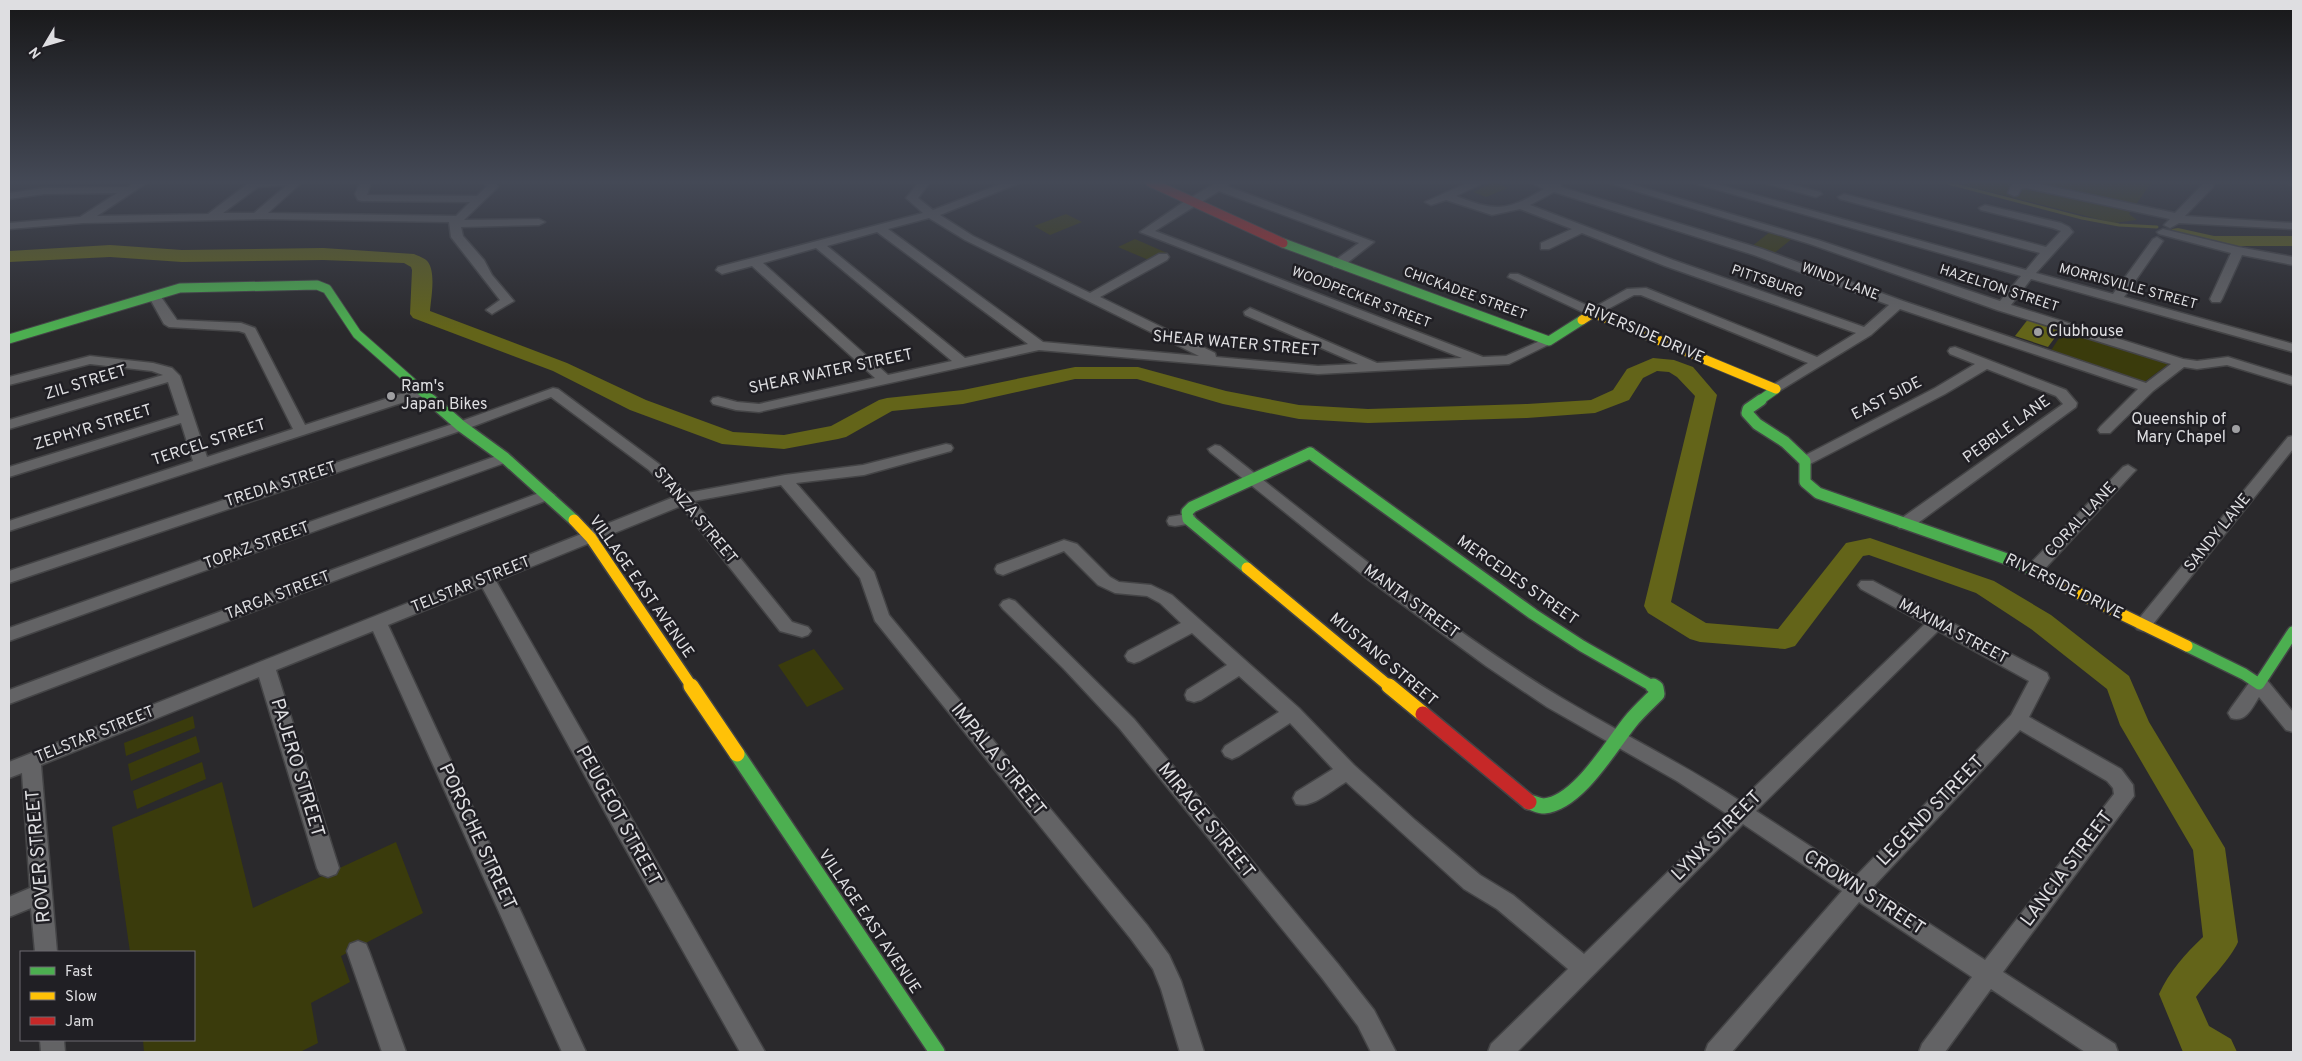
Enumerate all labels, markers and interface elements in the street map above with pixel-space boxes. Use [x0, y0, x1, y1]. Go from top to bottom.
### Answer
north arrow [20, 20, 70, 70]
text: N [26, 43, 46, 61]
street label: WINDY LANE [1799, 259, 1881, 305]
street label: MORRISVILLE STREET [2057, 260, 2199, 314]
street label: PITTSBURG [1729, 262, 1805, 302]
street label: HAZELTON STREET [1937, 262, 2061, 316]
street label: WOODPECKER STREET [1289, 264, 1433, 332]
street label: CHICKADEE STREET [1401, 264, 1529, 324]
street label: RIVERSIDE DRIVE [1581, 300, 1707, 368]
place label: Clubhouse [2048, 322, 2124, 342]
marker: Clubhouse [2032, 326, 2044, 338]
street label: SHEAR WATER STREET [1152, 327, 1320, 361]
street label: SHEAR WATER STREET [747, 345, 915, 399]
street label: ZIL STREET [43, 361, 129, 405]
street label: EAST SIDE [1848, 373, 1926, 425]
place label: Ram's Japan Bikes [401, 377, 488, 415]
marker: Ram's Japan Bikes [385, 390, 397, 402]
street label: PEBBLE LANE [1959, 392, 2055, 468]
street label: ZEPHYR STREET [31, 400, 155, 456]
place label: Queenship of Mary Chapel [2131, 410, 2227, 448]
street label: TERCEL STREET [149, 415, 269, 471]
marker: Queenship of Mary Chapel [2230, 423, 2242, 435]
street label: TREDIA STREET [223, 458, 339, 512]
street label: STANZA STREET [649, 464, 741, 568]
street label: CORAL LANE [2041, 478, 2121, 562]
street label: SANDY LANE [2180, 490, 2256, 576]
street label: VILLAGE EAST AVENUE [584, 512, 698, 662]
street label: TOPAZ STREET [201, 518, 313, 574]
street label: MERCEDES STREET [1452, 532, 1582, 630]
street label: RIVERSIDE DRIVE [2002, 550, 2126, 624]
street label: TELSTAR STREET [408, 552, 534, 618]
street label: MANTA STREET [1359, 561, 1463, 643]
street label: TARGA STREET [223, 567, 333, 625]
street label: MAXIMA STREET [1895, 595, 2011, 669]
street label: MUSTANG STREET [1325, 609, 1441, 711]
street label: PAJERO STREET [264, 696, 330, 840]
street label: IMPALA STREET [945, 698, 1051, 822]
street label: TELSTAR STREET [32, 702, 158, 768]
street label: PEUGEOT STREET [570, 742, 666, 890]
street label: LEGEND STREET [1872, 751, 1990, 871]
street label: MIRAGE STREET [1152, 758, 1260, 884]
street label: PORSCHE STREET [433, 760, 521, 914]
street label: LYNX STREET [1667, 786, 1767, 886]
street label: ROVER STREET [21, 788, 57, 924]
street label: LANCIA STREET [2016, 806, 2118, 932]
street label: CROWN STREET [1799, 845, 1929, 941]
street label: VILLAGE EAST AVENUE [813, 846, 925, 998]
legend [20, 951, 195, 1041]
text: Fast [65, 963, 93, 982]
text: Slow [65, 988, 97, 1007]
text: Jam [65, 1013, 94, 1032]

